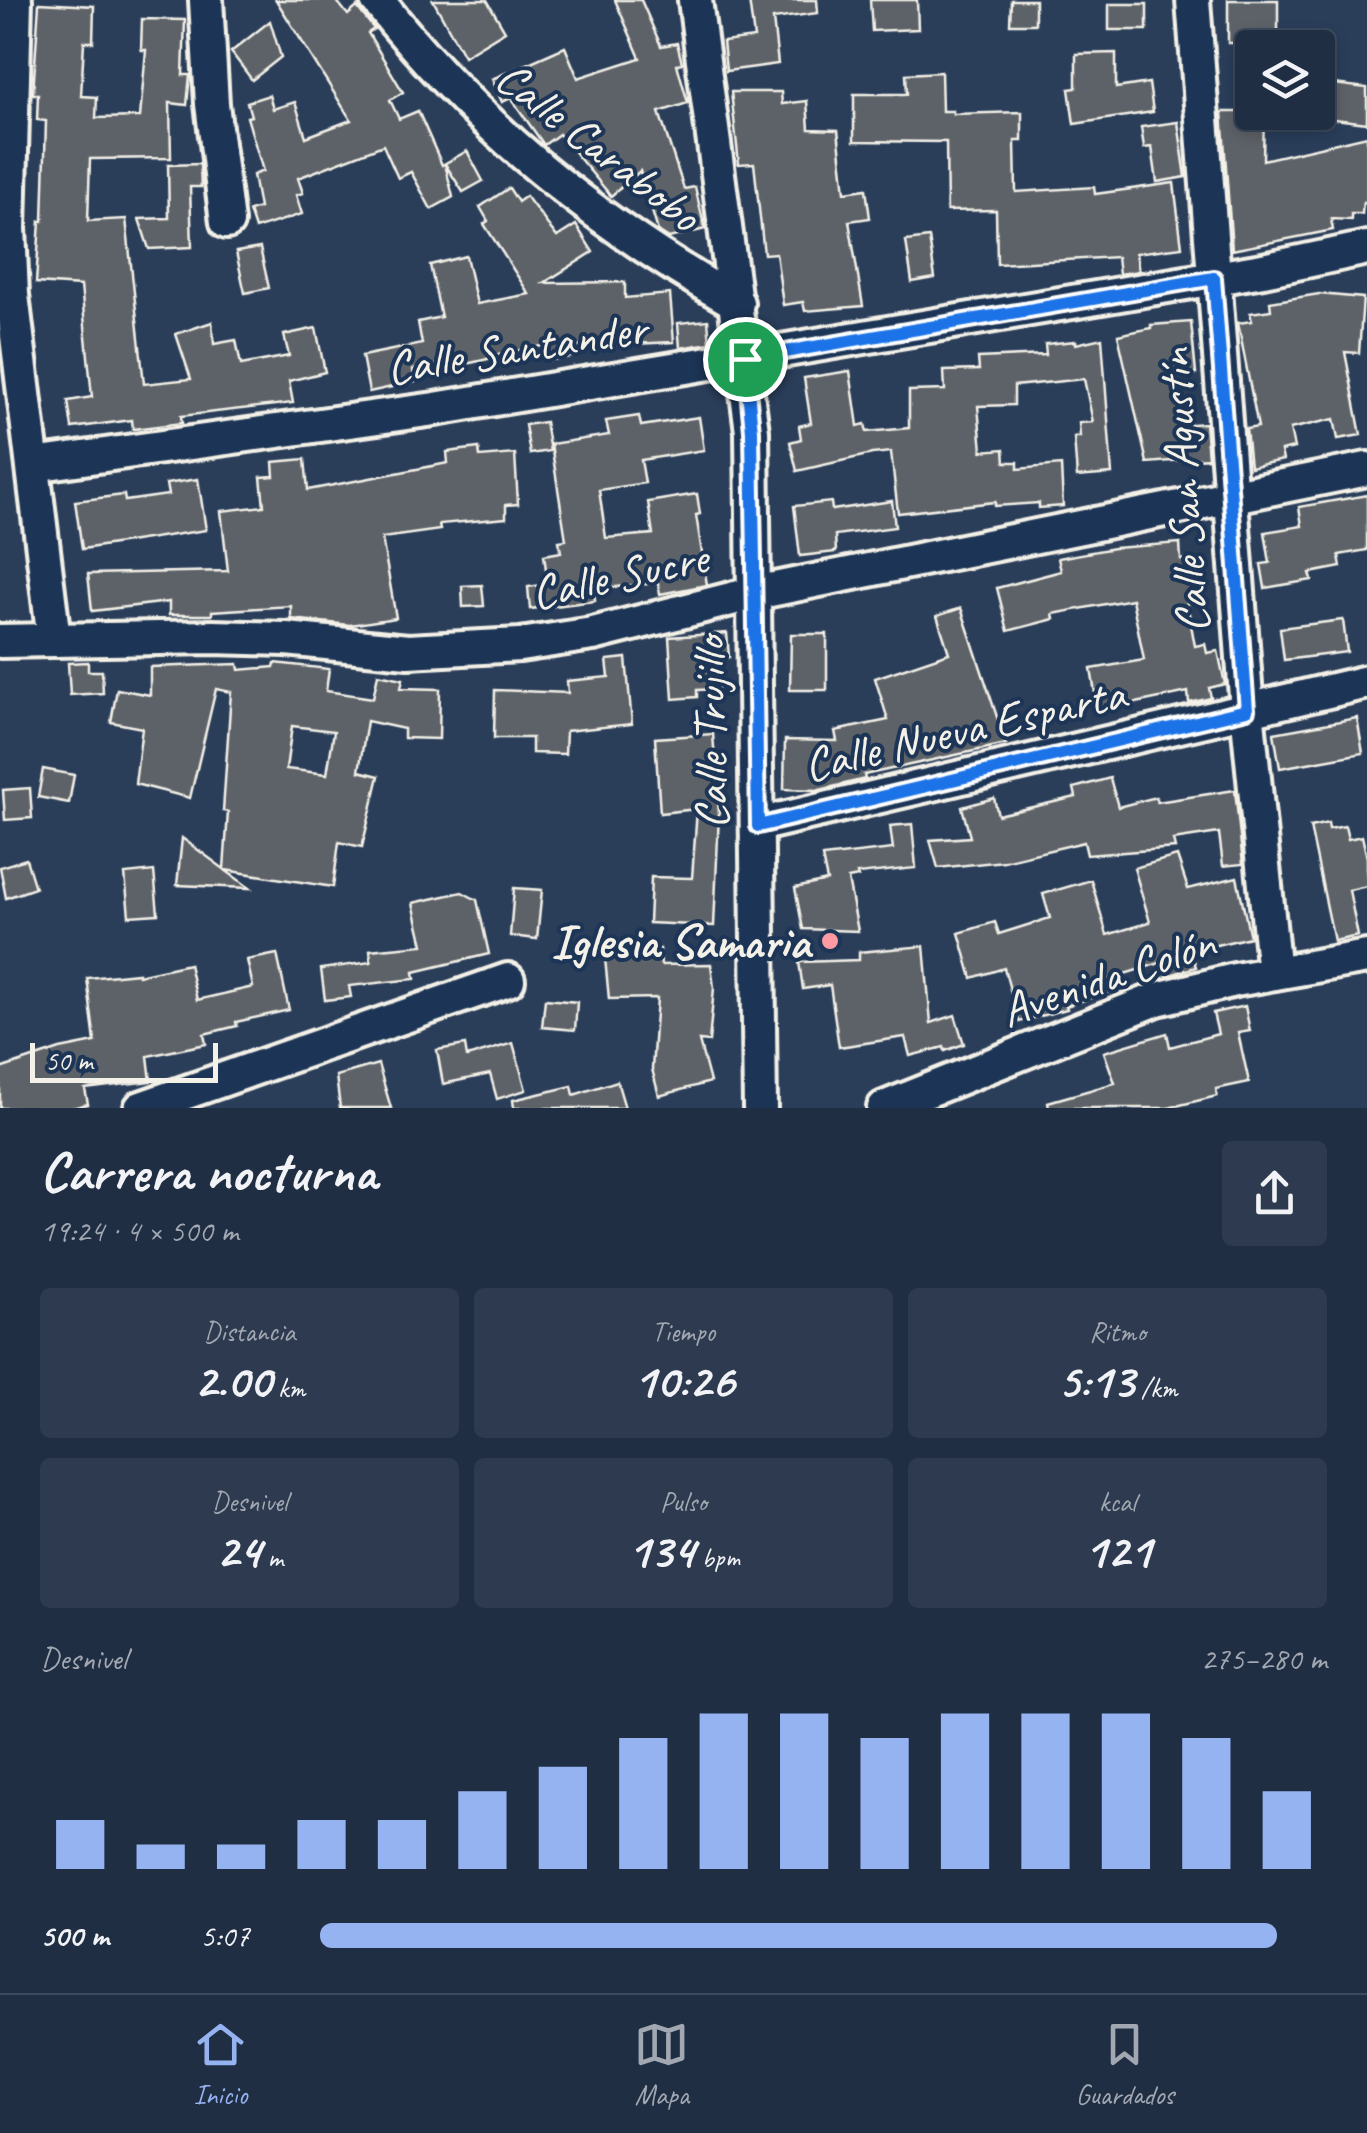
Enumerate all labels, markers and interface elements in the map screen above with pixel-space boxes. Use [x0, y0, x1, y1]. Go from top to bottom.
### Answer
map controls [1235, 30, 1335, 130]
button: layers [1235, 30, 1335, 130]
street label: Calle Carabobo [484, 47, 715, 246]
street label: Calle Santander [382, 297, 655, 398]
pin [703, 317, 788, 402]
icon: arrive [718, 332, 773, 387]
street label: Calle San Agustín [1143, 345, 1223, 635]
street label: Calle Sucre [525, 526, 716, 623]
street label: Calle Trujillo [678, 631, 742, 830]
street label: Calle Nueva Esparta [798, 662, 1134, 795]
street label: Avenida Colón [992, 911, 1224, 1041]
place label: Iglesia Samaria [551, 912, 814, 972]
marker: Iglesia Samaria [819, 930, 841, 952]
scale bar [30, 1038, 218, 1082]
text: 50 m [45, 1043, 93, 1078]
text: Carrera nocturna [40, 1137, 377, 1207]
button: share [1222, 1141, 1327, 1246]
text: 19:24 · 4 × 500 m [40, 1210, 238, 1251]
text: Distancia [204, 1314, 295, 1349]
text: Tiempo [652, 1314, 715, 1349]
text: Ritmo [1089, 1314, 1146, 1349]
text: 2.00 [194, 1349, 271, 1412]
text: 10:26 [633, 1349, 734, 1412]
text: 5:13 [1058, 1349, 1134, 1412]
text: km [271, 1370, 305, 1405]
text: /km [1134, 1370, 1177, 1405]
text: Desnivel [211, 1484, 288, 1519]
text: Pulso [660, 1484, 707, 1519]
text: kcal [1099, 1484, 1136, 1519]
text: 24 [216, 1519, 261, 1582]
text: 134 [627, 1519, 695, 1582]
text: 121 [1084, 1519, 1151, 1582]
text: m [261, 1540, 283, 1575]
text: bpm [695, 1540, 740, 1575]
text: Desnivel [40, 1638, 127, 1679]
text: 275–280 m [1201, 1638, 1327, 1679]
text: 500 m [40, 1915, 109, 1956]
text: 5:07 [200, 1915, 250, 1956]
tab: Inicio [193, 2017, 248, 2112]
tab: Mapa [634, 2017, 689, 2112]
tab: Guardados [1076, 2017, 1174, 2112]

